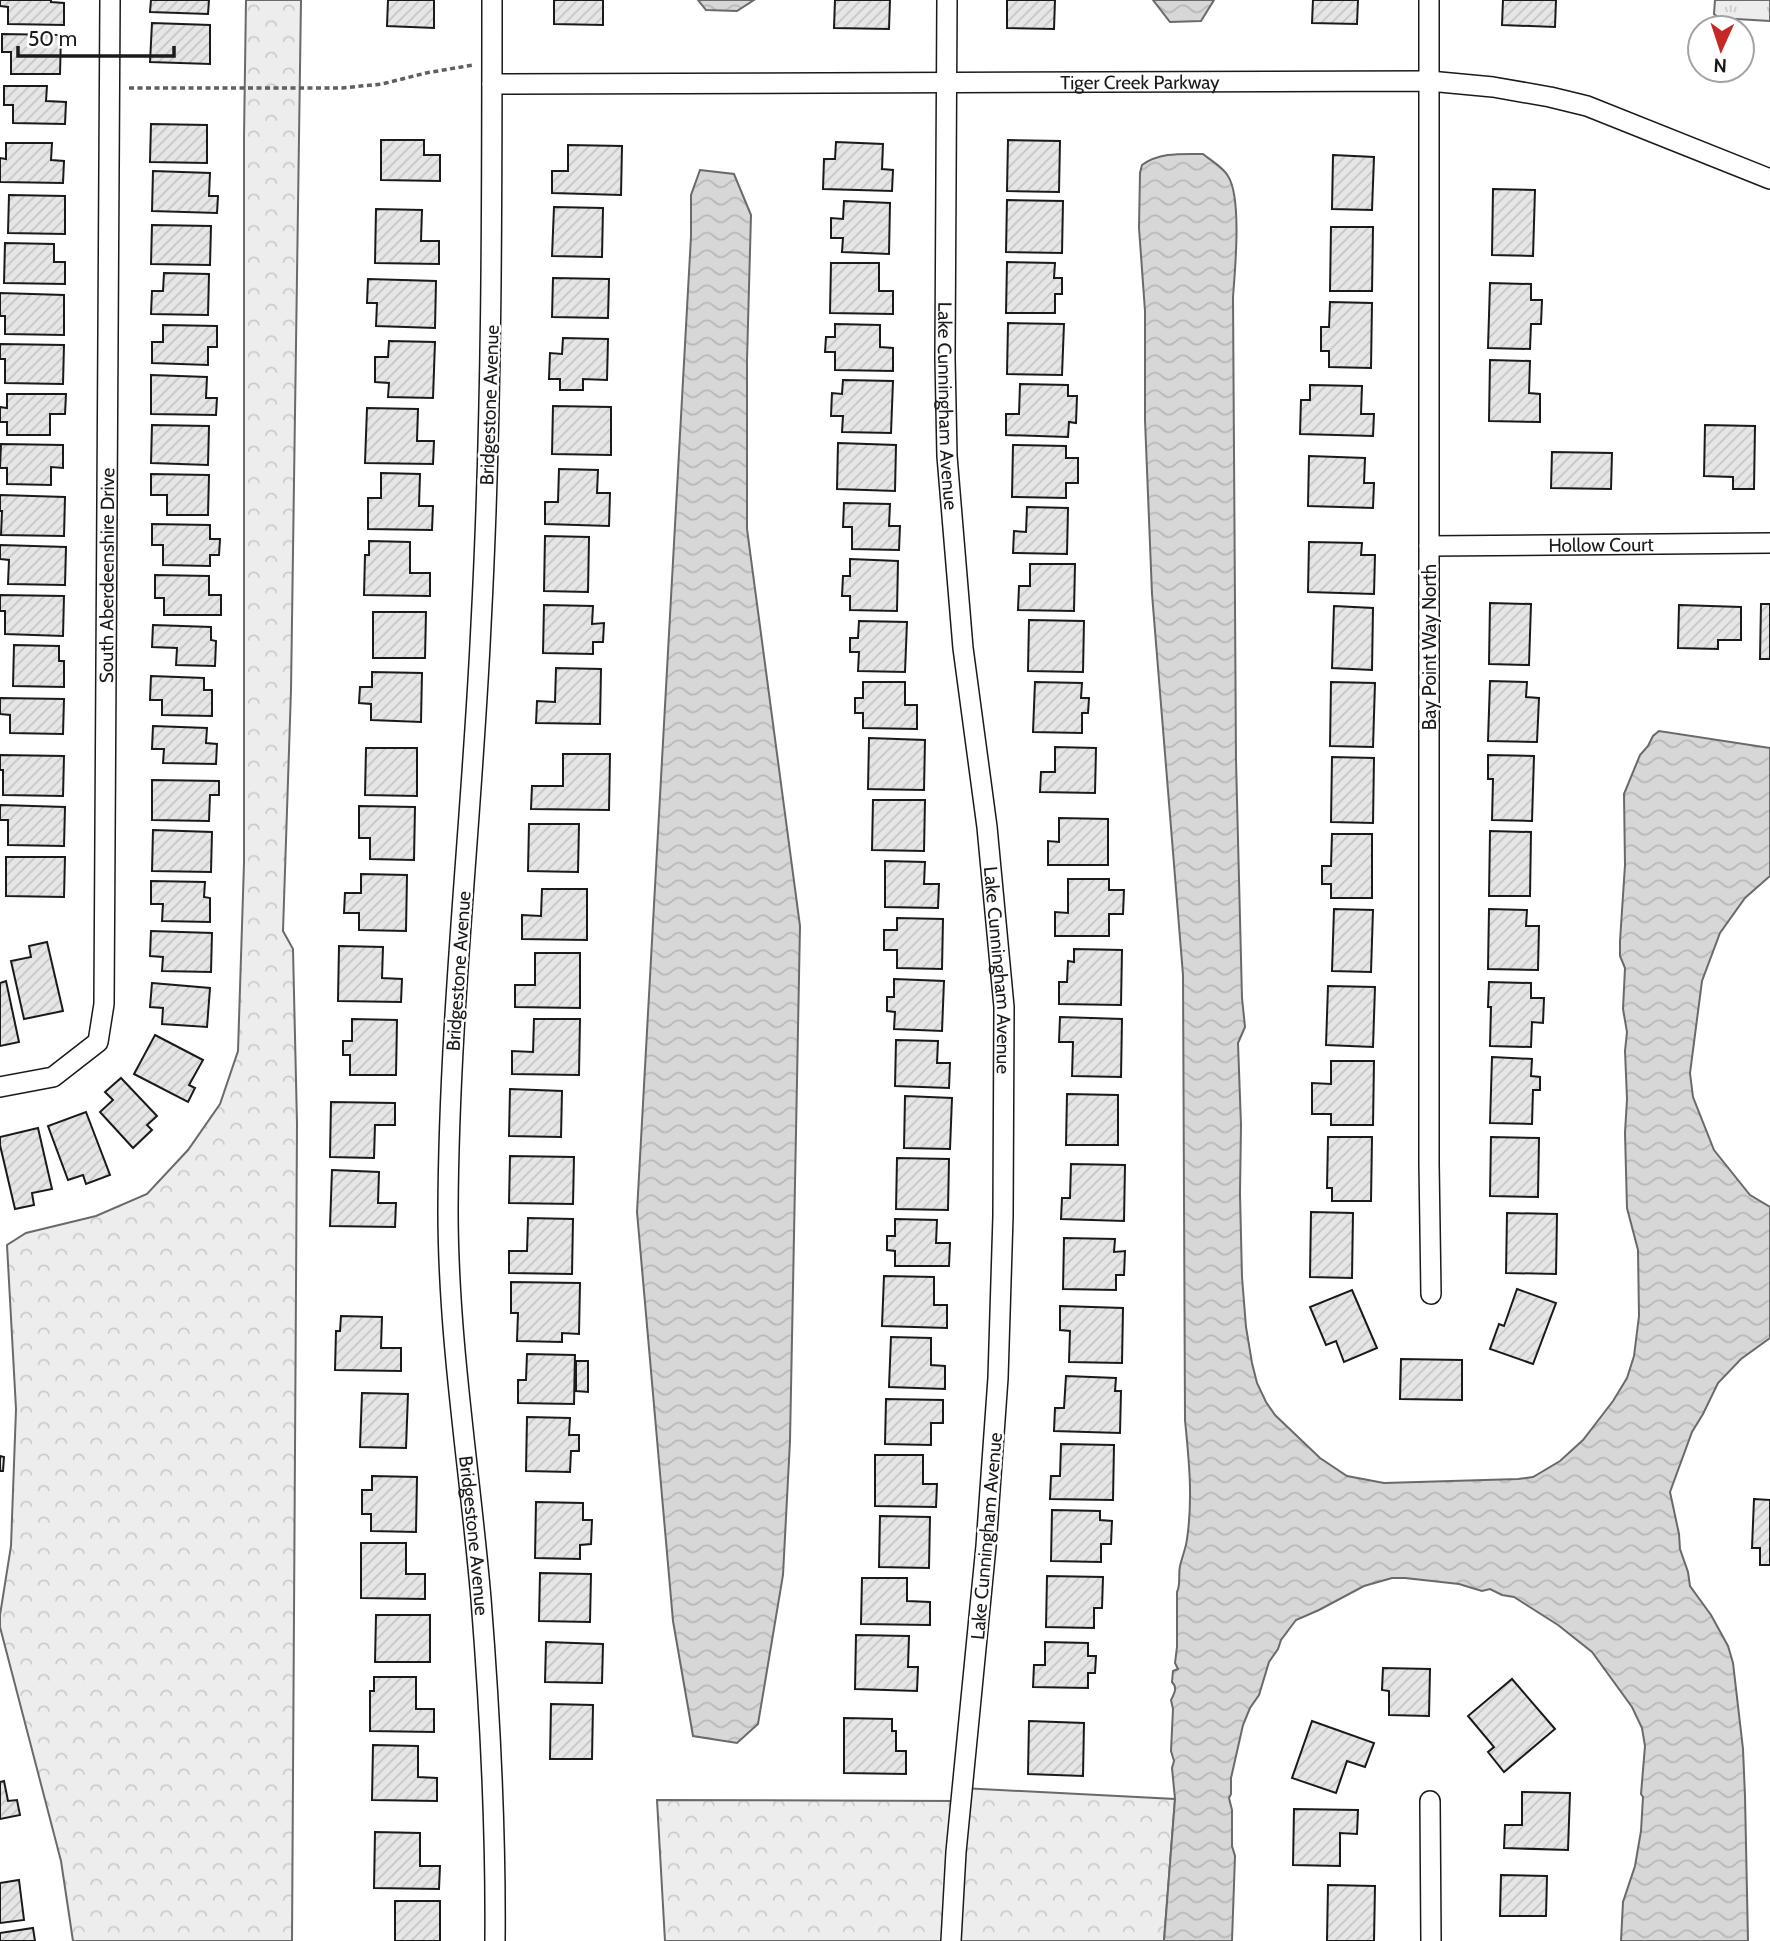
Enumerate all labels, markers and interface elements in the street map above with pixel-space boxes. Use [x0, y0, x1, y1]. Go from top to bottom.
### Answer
scale bar [18, 14, 173, 58]
north arrow [1686, 14, 1756, 84]
text: 50 m [28, 26, 77, 51]
text: N [1713, 54, 1727, 77]
street label: Tiger Creek Parkway [1060, 71, 1220, 94]
street label: Lake Cunningham Avenue [933, 302, 962, 511]
street label: Bridgestone Avenue [475, 324, 504, 486]
street label: South Aberdeenshire Drive [95, 467, 119, 683]
street label: Hollow Court [1548, 533, 1654, 557]
street label: Bay Point Way North [1418, 564, 1441, 730]
street label: Lake Cunningham Avenue [979, 865, 1015, 1074]
street label: Bridgestone Avenue [441, 890, 476, 1052]
street label: Lake Cunningham Avenue [966, 1431, 1007, 1641]
street label: Bridgestone Avenue [454, 1454, 493, 1617]

